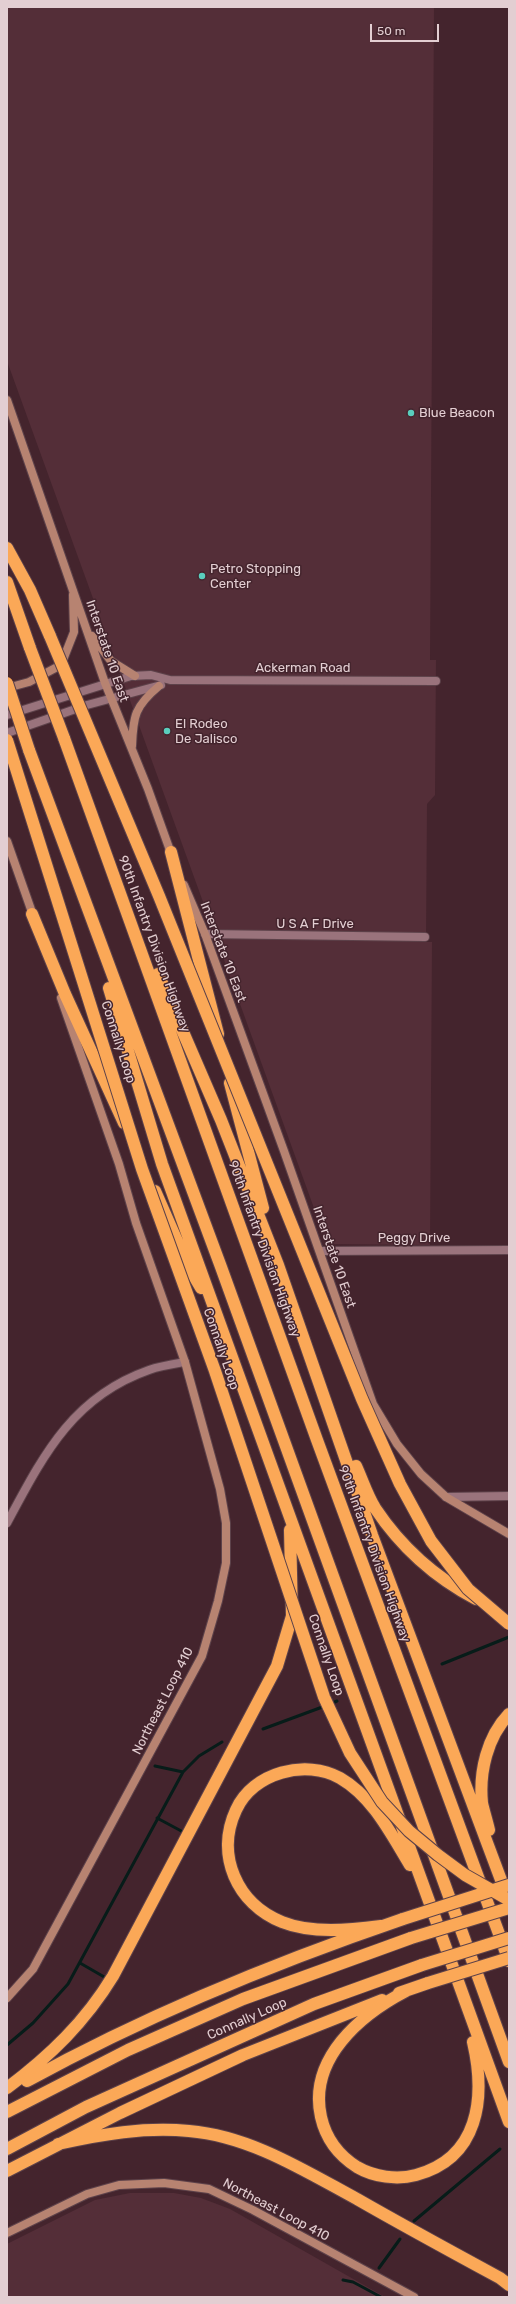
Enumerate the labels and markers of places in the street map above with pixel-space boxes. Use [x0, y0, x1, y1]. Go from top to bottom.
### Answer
place label: Blue Beacon [419, 405, 495, 421]
marker: Blue Beacon [406, 408, 416, 418]
place label: Petro Stopping Center [210, 561, 301, 592]
marker: Petro Stopping Center [197, 571, 207, 581]
place label: El Rodeo De Jalisco [175, 716, 237, 747]
marker: El Rodeo De Jalisco [162, 726, 172, 736]

